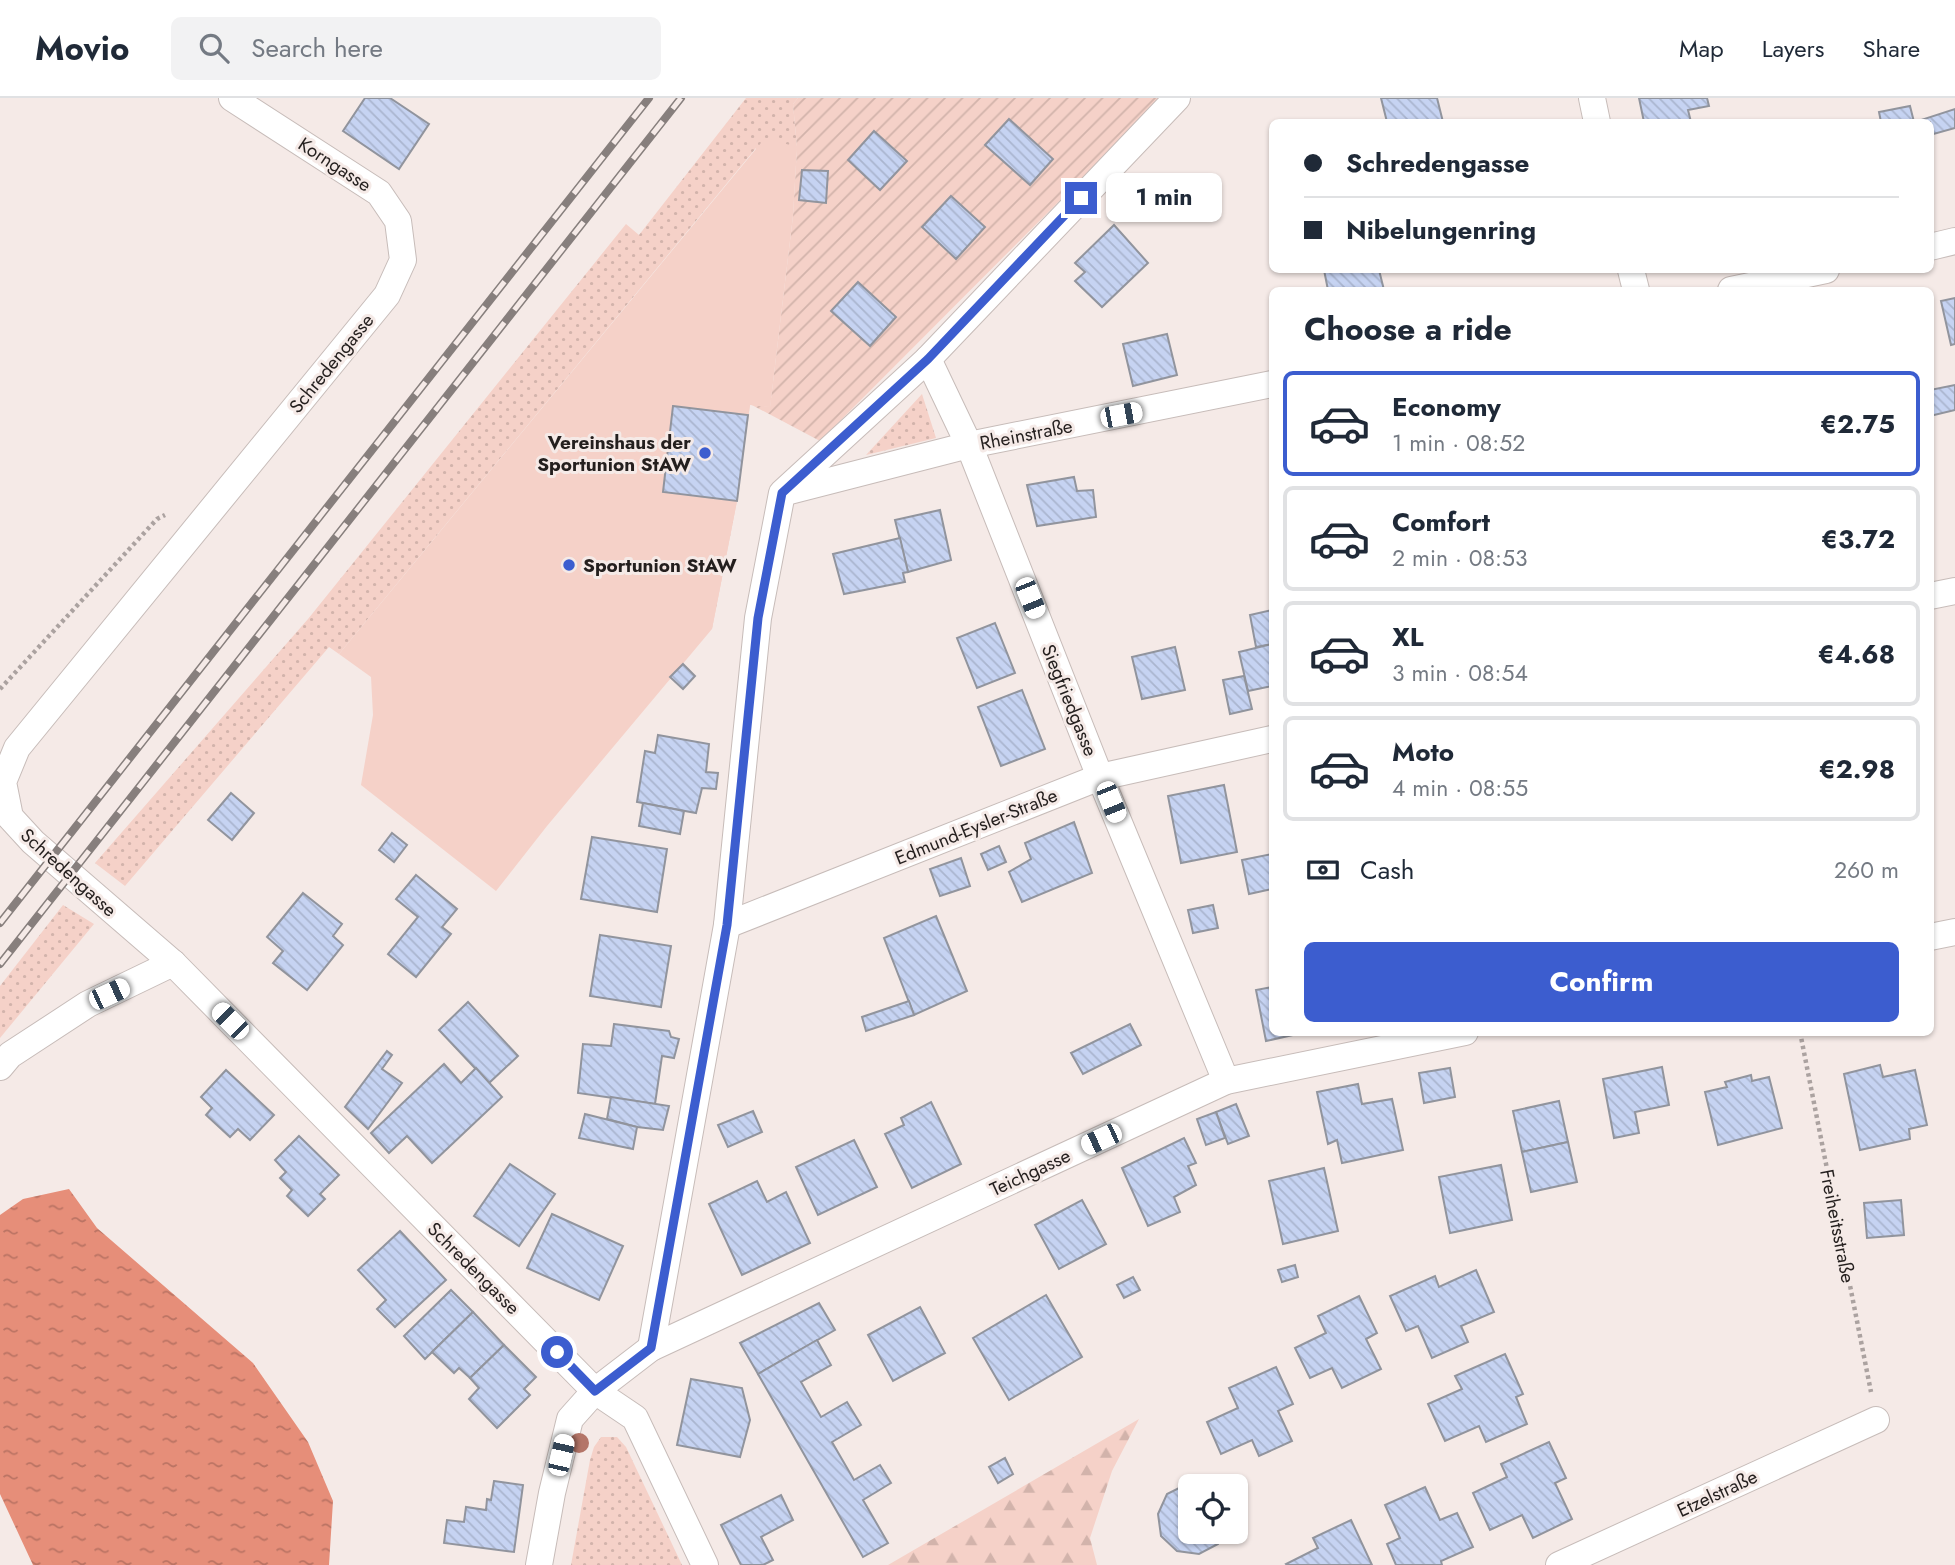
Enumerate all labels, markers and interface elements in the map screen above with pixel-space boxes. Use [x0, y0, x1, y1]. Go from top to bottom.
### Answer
search box [171, 17, 661, 80]
text: Movio [35, 25, 129, 72]
icon: search [195, 29, 233, 67]
text: Search here [251, 29, 383, 67]
text: Map [1679, 31, 1724, 66]
text: Layers [1762, 31, 1824, 66]
text: Share [1862, 31, 1920, 66]
street label: Korngasse [293, 131, 377, 198]
text: Schredengasse [1346, 144, 1529, 182]
callout: 1 min [1106, 174, 1221, 222]
text: 1 min [1135, 180, 1193, 214]
route end [1065, 182, 1097, 214]
text: Nibelungenring [1346, 211, 1536, 249]
text: Choose a ride [1304, 306, 1512, 352]
street label: Schredengasse [283, 308, 380, 419]
text: Economy [1392, 388, 1501, 426]
icon: car [1308, 392, 1371, 455]
car [1099, 401, 1144, 429]
text: €2.75 [1820, 405, 1895, 443]
street label: Rheinstraße [978, 412, 1075, 457]
text: 1 min · 08:52 [1392, 426, 1525, 460]
place label: Vereinshaus der Sportunion StAW [537, 429, 692, 478]
marker: Vereinshaus der Sportunion StAW [697, 445, 713, 461]
text: Comfort [1392, 503, 1490, 541]
icon: car [1308, 507, 1371, 570]
text: €3.72 [1821, 520, 1895, 558]
text: 2 min · 08:53 [1392, 541, 1527, 575]
place label: Sportunion StAW [583, 552, 738, 579]
marker: Sportunion StAW [561, 557, 577, 573]
car [1013, 575, 1048, 621]
text: XL [1392, 618, 1424, 656]
icon: car [1308, 622, 1371, 685]
text: €4.68 [1818, 635, 1895, 673]
street label: Siegfriedgasse [1035, 640, 1104, 760]
text: 3 min · 08:54 [1392, 656, 1528, 690]
text: Moto [1392, 733, 1454, 771]
icon: car [1308, 737, 1371, 800]
text: €2.98 [1819, 750, 1895, 788]
text: 4 min · 08:55 [1392, 771, 1528, 805]
car [1094, 779, 1129, 825]
street label: Edmund-Eysler-Straße [891, 781, 1062, 871]
street label: Schredengasse [15, 822, 123, 923]
icon: cash [1304, 851, 1342, 889]
text: Cash [1360, 851, 1414, 889]
text: 260 m [1834, 853, 1899, 887]
button: Confirm [1304, 942, 1899, 1022]
car [86, 976, 133, 1012]
car [208, 999, 253, 1043]
car [1078, 1121, 1125, 1157]
street label: Teichgasse [986, 1142, 1075, 1203]
street label: Freiheitsstraße [1813, 1167, 1862, 1286]
street label: Schredengasse [421, 1216, 526, 1321]
route start [541, 1336, 573, 1368]
car [547, 1432, 576, 1478]
street label: Etzelstraße [1673, 1463, 1762, 1524]
map controls [1178, 1474, 1248, 1544]
button: locate [1178, 1474, 1248, 1544]

